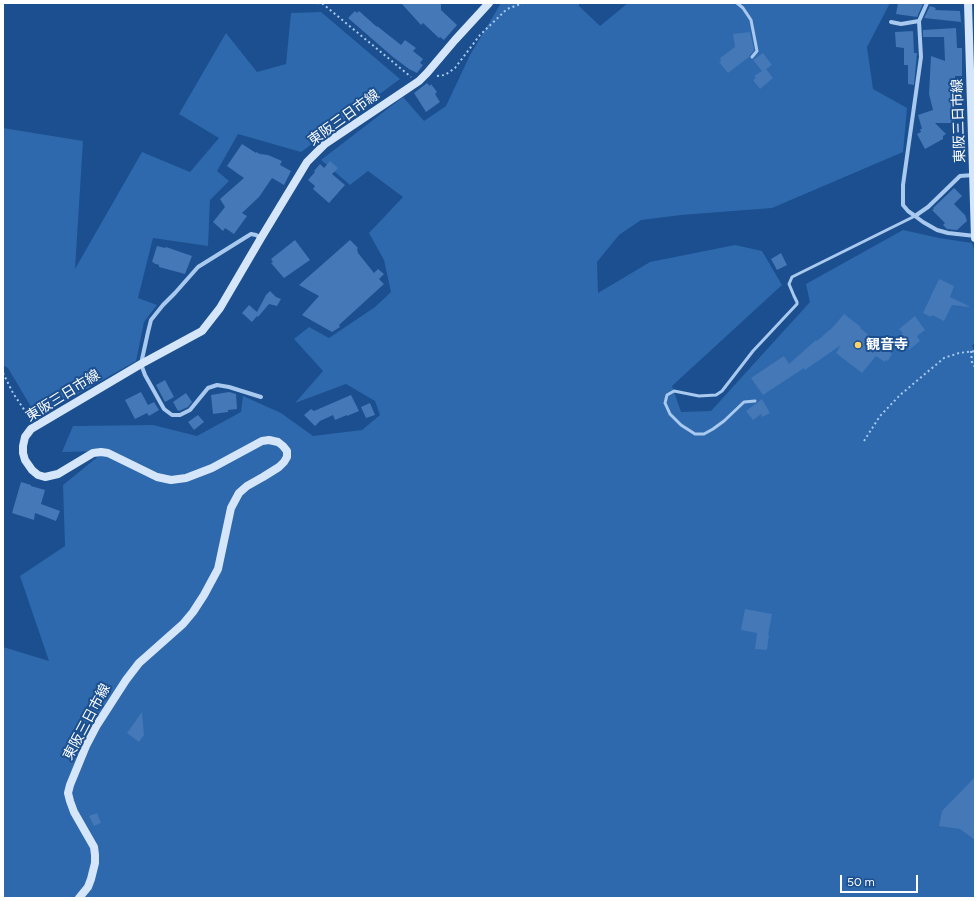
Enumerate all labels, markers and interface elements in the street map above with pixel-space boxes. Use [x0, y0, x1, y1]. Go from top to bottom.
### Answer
street label: 東阪三日市線 [949, 79, 969, 163]
street label: 東阪三日市線 [305, 87, 383, 149]
place label: 観音寺 [866, 337, 908, 353]
marker: 観音寺 [853, 340, 863, 350]
street label: 東阪三日市線 [23, 367, 103, 425]
street label: 東阪三日市線 [60, 681, 114, 763]
scale bar [842, 867, 920, 893]
text: 50 m [847, 875, 875, 889]

